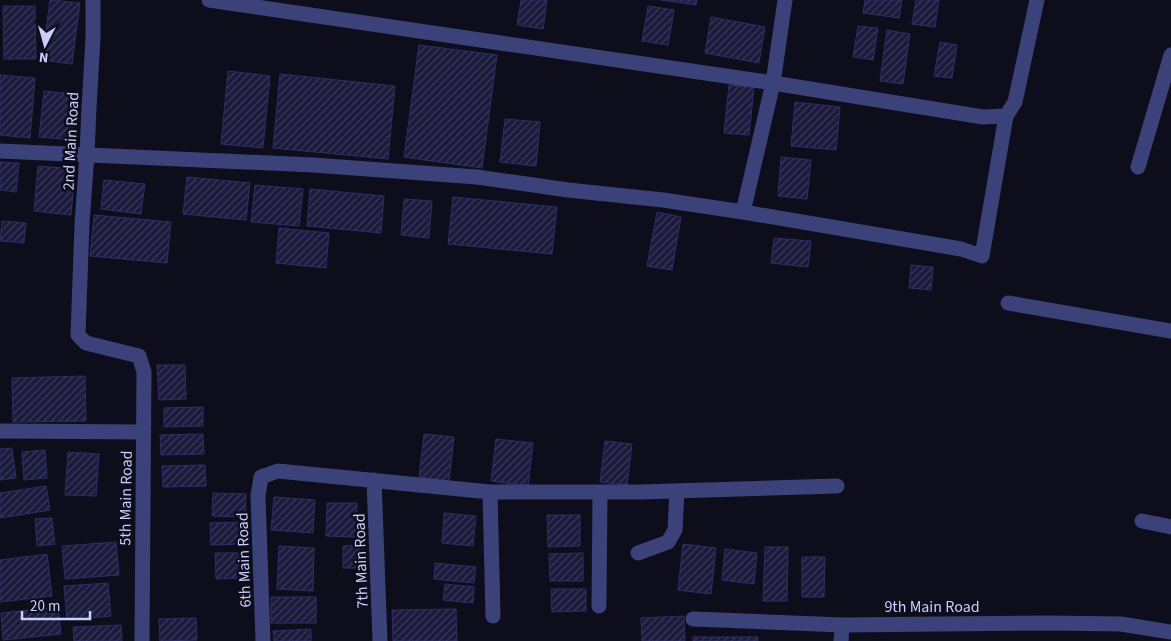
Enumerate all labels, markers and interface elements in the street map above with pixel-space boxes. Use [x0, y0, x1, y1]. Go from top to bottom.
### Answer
north arrow [20, 20, 70, 70]
text: N [38, 47, 49, 67]
street label: 2nd Main Road [57, 91, 85, 191]
street label: 5th Main Road [114, 450, 138, 546]
street label: 6th Main Road [231, 512, 257, 608]
street label: 7th Main Road [348, 513, 374, 609]
scale bar [22, 588, 90, 620]
text: 20 m [30, 596, 60, 617]
street label: 9th Main Road [884, 596, 980, 618]

